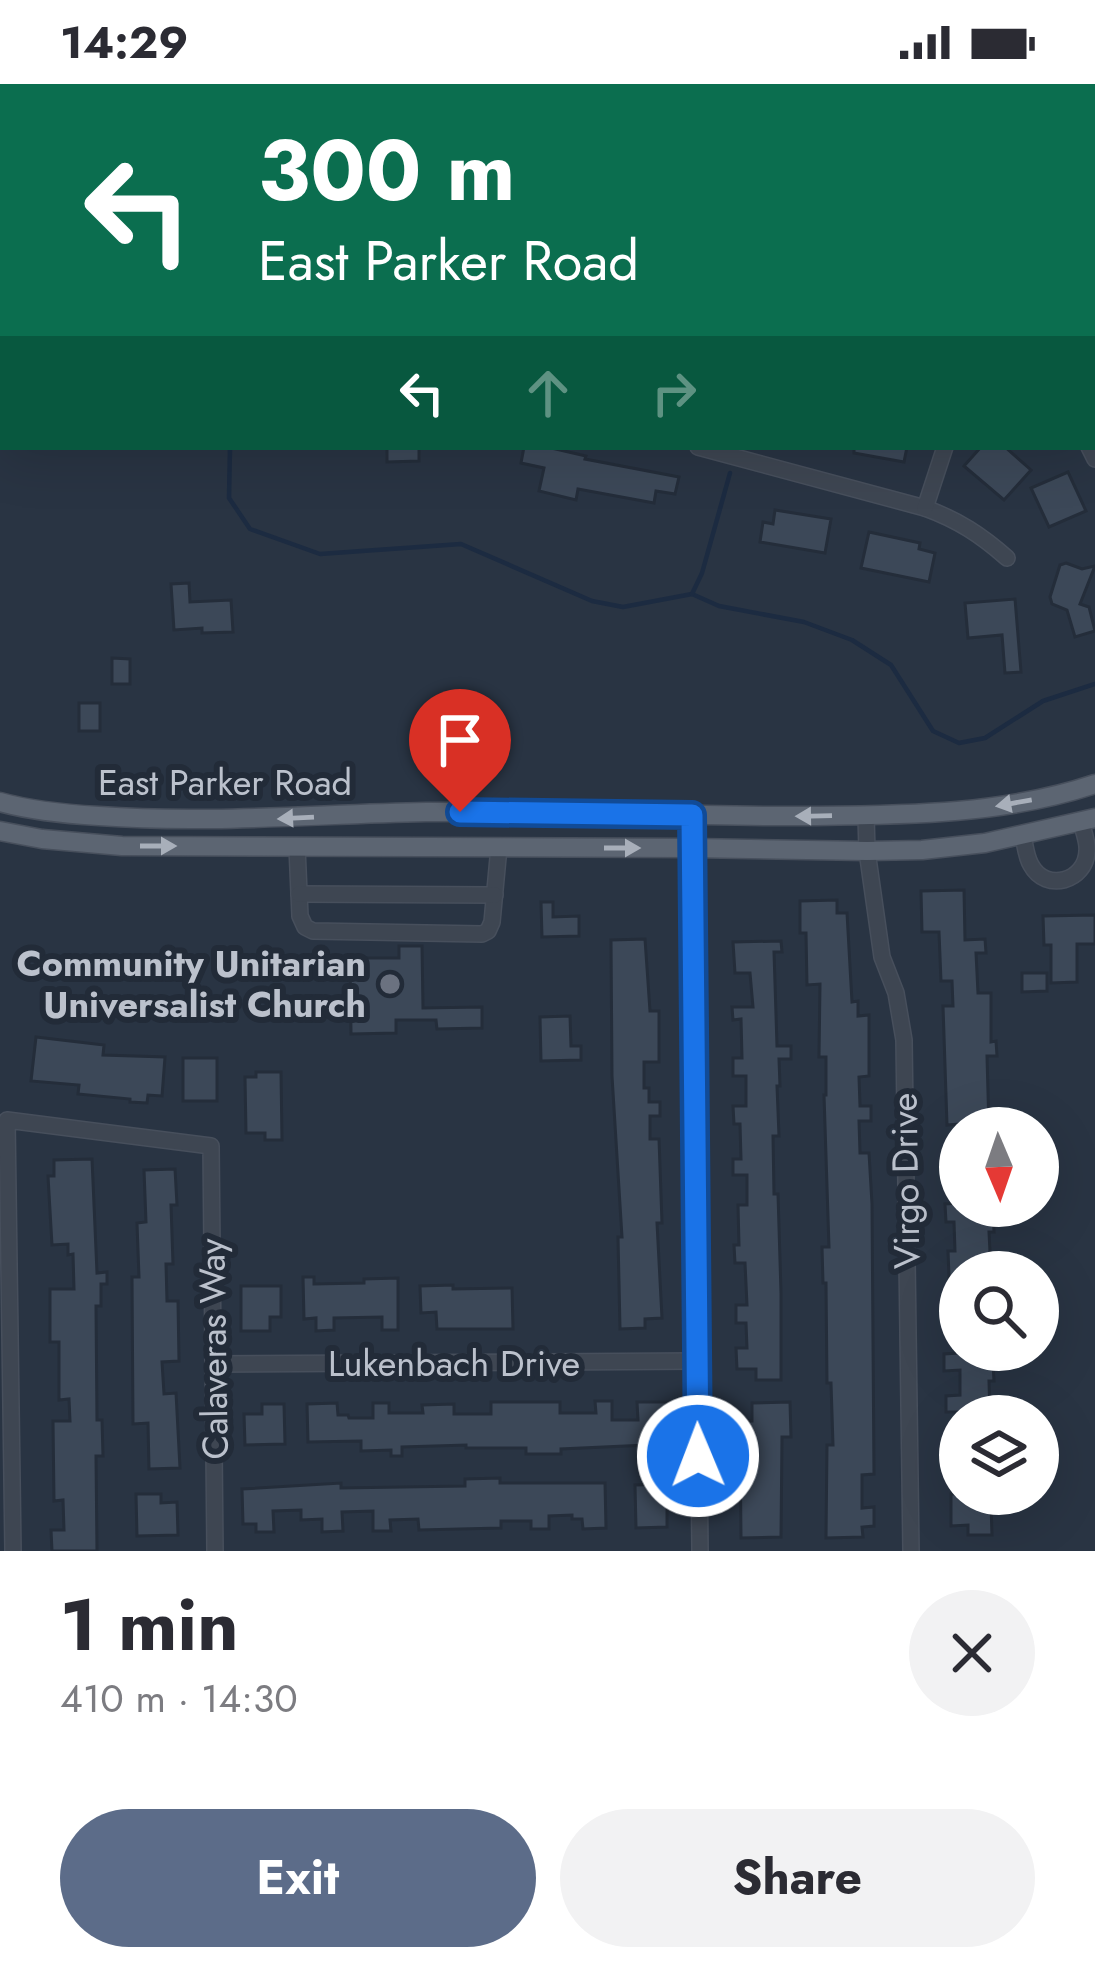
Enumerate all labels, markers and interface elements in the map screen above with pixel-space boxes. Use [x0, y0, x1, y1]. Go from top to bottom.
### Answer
text: 14:29 [60, 10, 188, 75]
text: 300 m [258, 110, 515, 232]
icon: left [60, 132, 216, 288]
text: East Parker Road [258, 222, 639, 300]
icon: left [389, 360, 455, 426]
icon: ahead [515, 360, 581, 426]
icon: right [641, 360, 707, 426]
pin [409, 689, 511, 812]
icon: arrive [427, 707, 493, 773]
street label: East Parker Road [98, 756, 352, 808]
one-way arrow [994, 795, 1032, 813]
one-way arrow [794, 806, 832, 826]
one-way arrow [276, 809, 314, 828]
one-way arrow [140, 837, 178, 856]
one-way arrow [604, 838, 642, 858]
place label: Community Unitarian Universalist Church [17, 937, 366, 1030]
marker: Community Unitarian Universalist Church [377, 971, 403, 997]
street label: Virgo Drive [877, 1093, 933, 1269]
north arrow [939, 1107, 1059, 1227]
map controls [939, 1107, 1059, 1515]
street label: Calaveras Way [185, 1238, 241, 1460]
button: search [939, 1251, 1059, 1371]
street label: Lukenbach Drive [328, 1337, 580, 1389]
position arrow [635, 1393, 761, 1519]
button: layers [939, 1395, 1059, 1515]
text: 1 min [60, 1573, 239, 1677]
button: close [909, 1590, 1035, 1716]
text: 410 m · 14:30 [60, 1670, 298, 1727]
button: Exit [60, 1809, 536, 1947]
button: Share [560, 1809, 1035, 1947]

